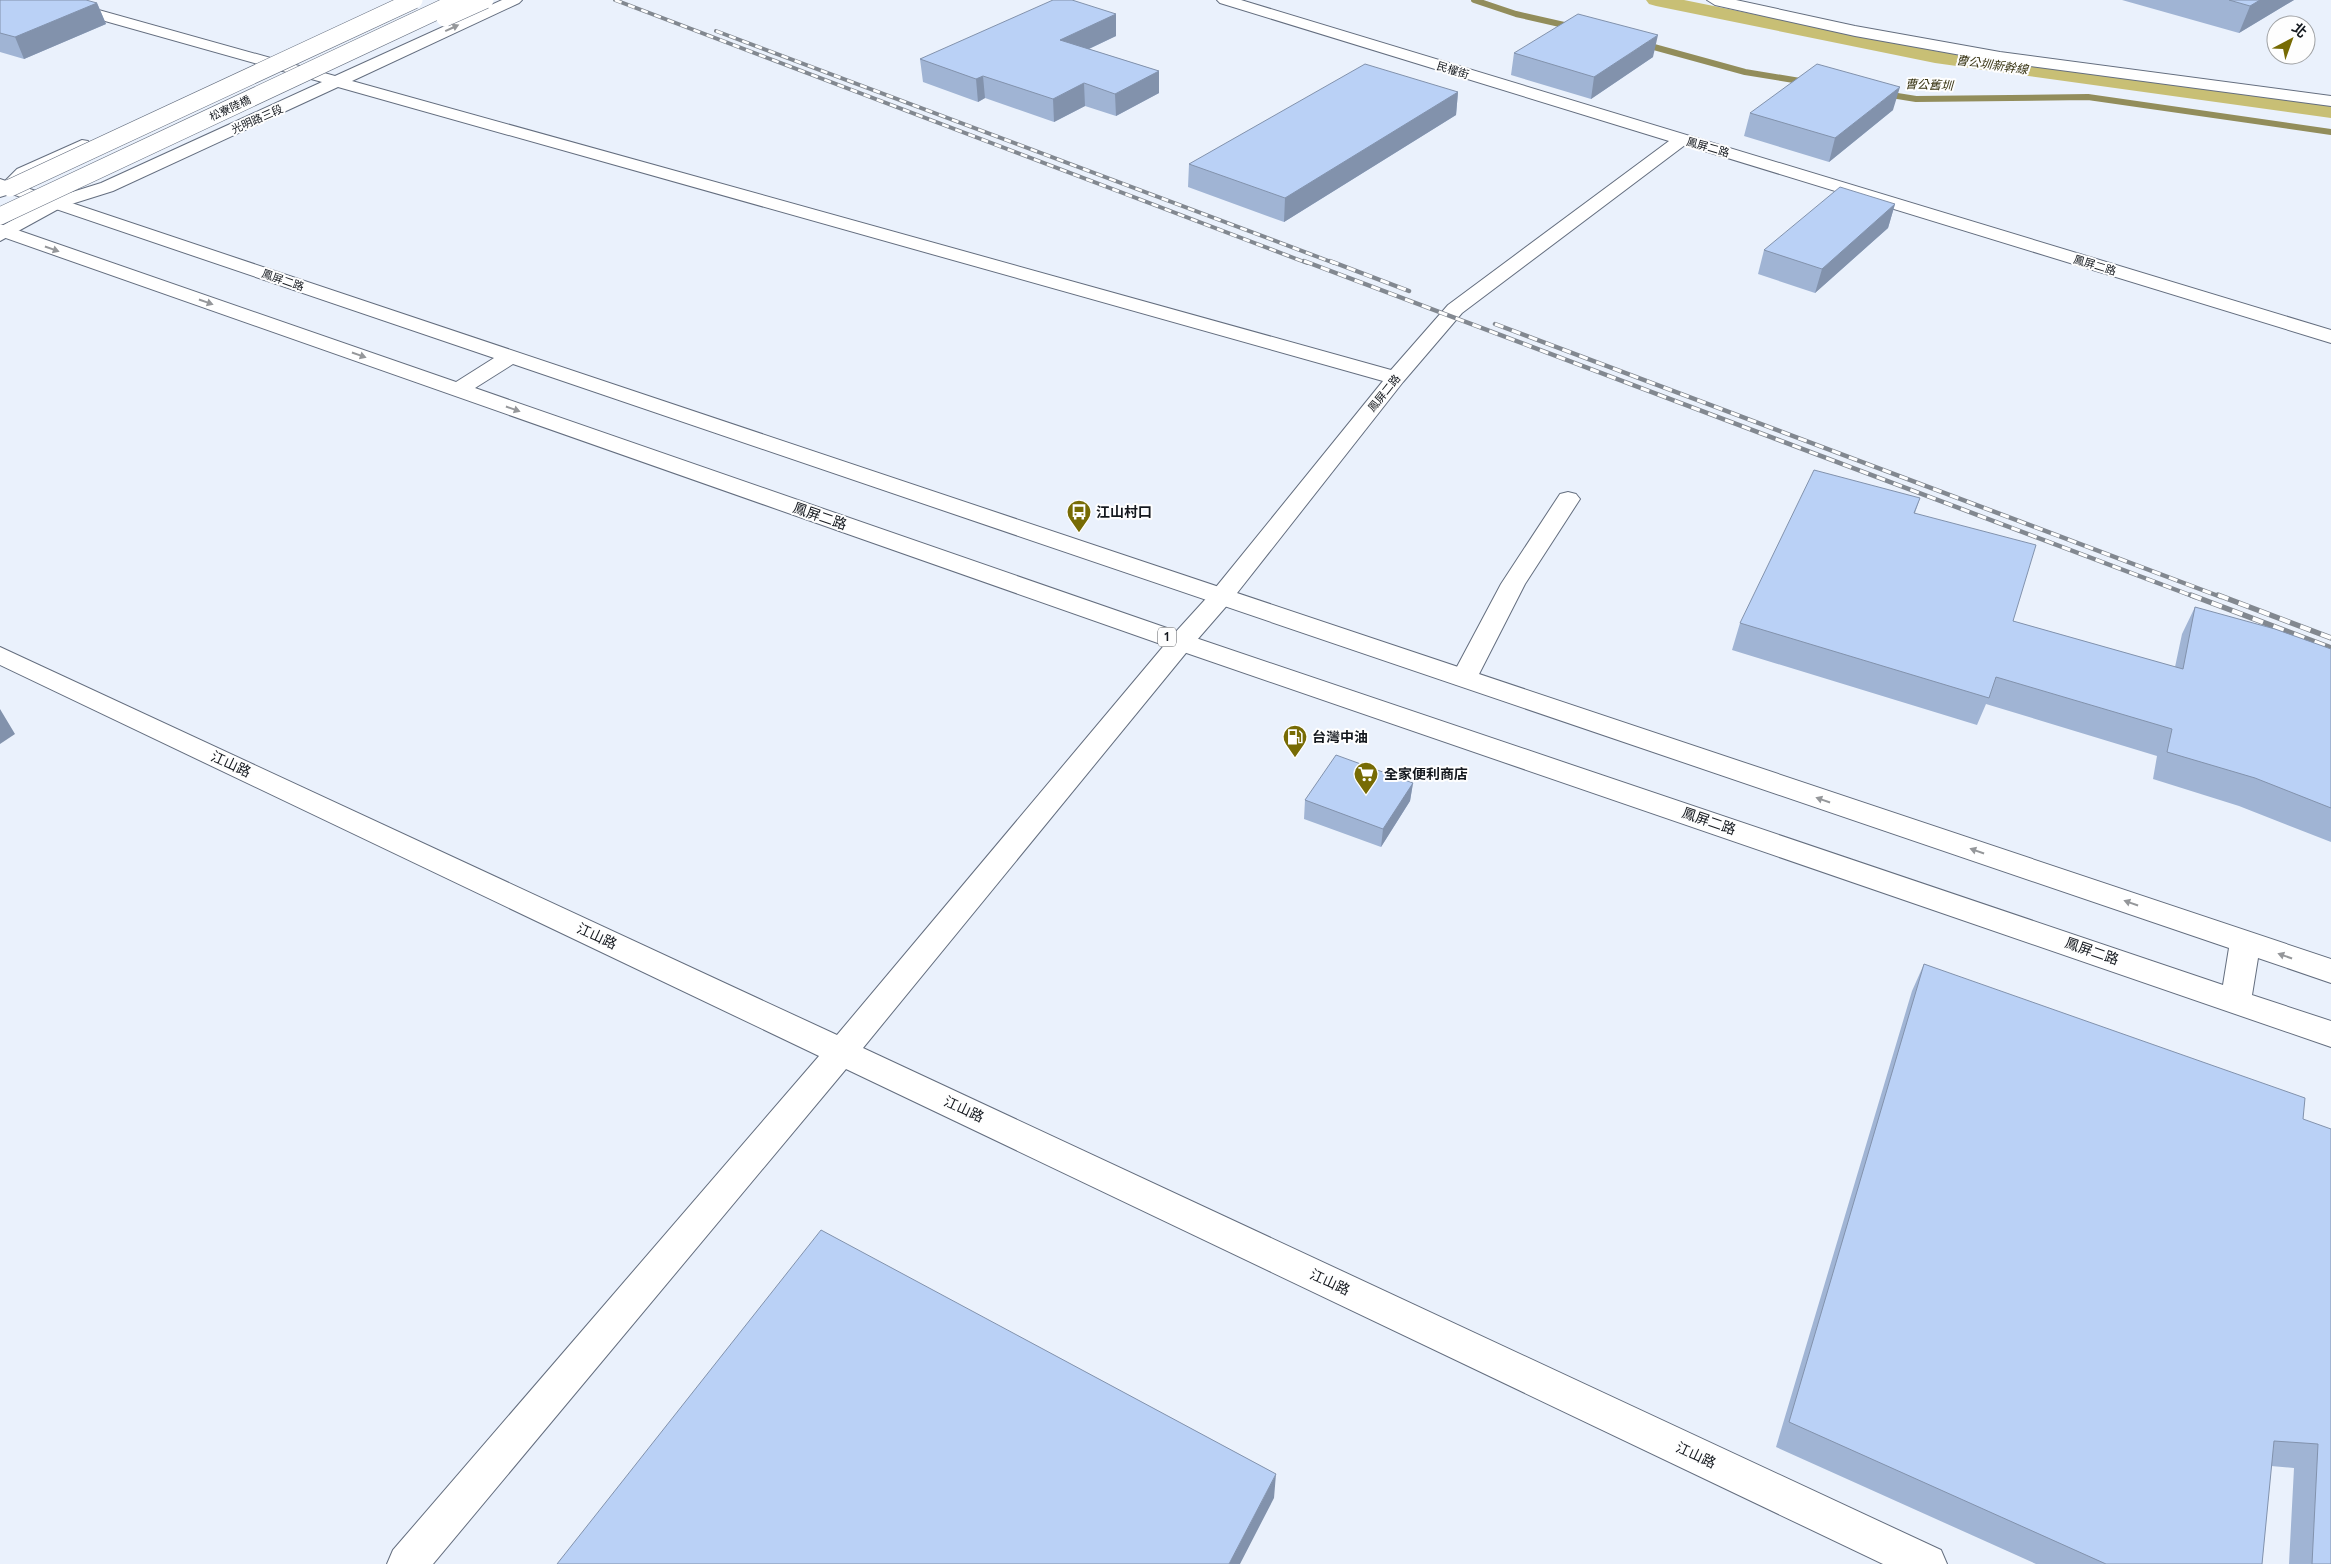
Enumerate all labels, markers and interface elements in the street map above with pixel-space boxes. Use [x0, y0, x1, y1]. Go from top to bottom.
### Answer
north arrow [2266, 15, 2316, 65]
text: 北 [2289, 20, 2310, 41]
one-way arrow [445, 24, 459, 32]
water label: 曹公圳新幹線 [1956, 53, 2031, 76]
street label: 民權街 [1435, 59, 1471, 81]
water label: 曹公舊圳 [1905, 77, 1955, 92]
street label: 松寮陸橋 [208, 93, 252, 123]
street label: 光明路三段 [229, 102, 285, 136]
street label: 鳳屏二路 [1685, 135, 1731, 159]
one-way arrow [45, 245, 60, 253]
street label: 鳳屏二路 [2072, 253, 2118, 277]
street label: 鳳屏二路 [260, 267, 306, 293]
one-way arrow [198, 299, 213, 306]
one-way arrow [352, 352, 367, 360]
street label: 鳳屏二路 [1365, 372, 1403, 414]
one-way arrow [505, 406, 520, 413]
street label: 鳳屏二路 [791, 499, 849, 533]
bus stop icon: 江山村口 [1066, 499, 1092, 533]
place label: 江山村口 [1096, 504, 1152, 520]
road number: 1 [1158, 628, 1176, 646]
fuel station icon: 台灣中油 [1282, 724, 1308, 758]
place label: 台灣中油 [1312, 729, 1368, 745]
street label: 江山路 [209, 748, 253, 780]
supermarket icon: 全家便利商店 [1353, 761, 1379, 795]
place label: 全家便利商店 [1384, 766, 1468, 782]
one-way arrow [1815, 795, 1830, 803]
street label: 鳳屏二路 [1680, 804, 1738, 838]
one-way arrow [1969, 847, 1984, 855]
one-way arrow [2123, 899, 2138, 907]
street label: 江山路 [575, 920, 619, 952]
street label: 鳳屏二路 [2063, 934, 2121, 968]
one-way arrow [2277, 951, 2292, 959]
street label: 江山路 [942, 1093, 986, 1125]
street label: 江山路 [1308, 1266, 1352, 1298]
street label: 江山路 [1674, 1439, 1718, 1471]

